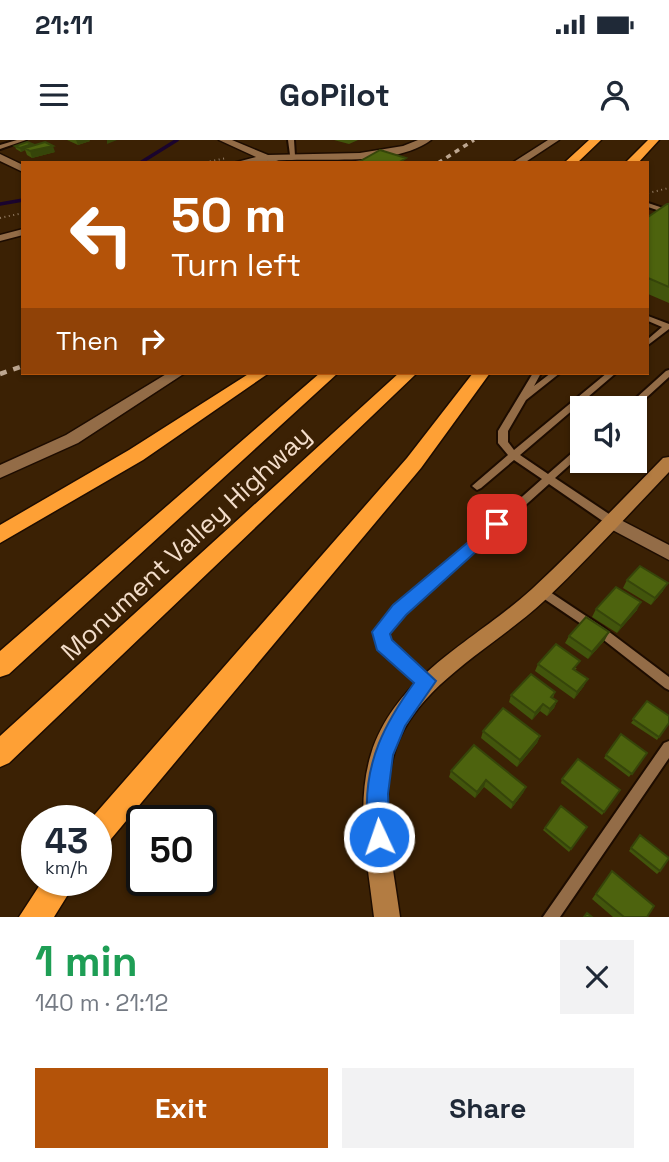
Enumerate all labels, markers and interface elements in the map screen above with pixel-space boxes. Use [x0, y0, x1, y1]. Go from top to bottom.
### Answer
text: 21:11 [35, 8, 93, 42]
text: GoPilot [279, 75, 390, 115]
icon: menu [35, 76, 73, 114]
icon: person [596, 76, 634, 114]
text: 50 m [171, 184, 286, 246]
icon: left [56, 189, 147, 280]
text: Turn left [171, 245, 301, 285]
icon: right [133, 322, 171, 360]
text: Then [56, 324, 119, 358]
map controls [570, 396, 647, 473]
button: sound [570, 396, 647, 473]
street label: Monument Valley Highway [54, 418, 318, 668]
pin [467, 494, 527, 554]
icon: arrive [478, 505, 516, 543]
position arrow [342, 800, 416, 874]
speed limit sign: 50 [126, 805, 217, 896]
text: 43 [45, 819, 88, 863]
text: km/h [45, 856, 88, 879]
text: 1 min [35, 935, 138, 988]
button: close [560, 940, 634, 1014]
text: 140 m · 21:12 [35, 988, 168, 1018]
button: Exit [35, 1068, 328, 1148]
button: Share [342, 1068, 634, 1148]

